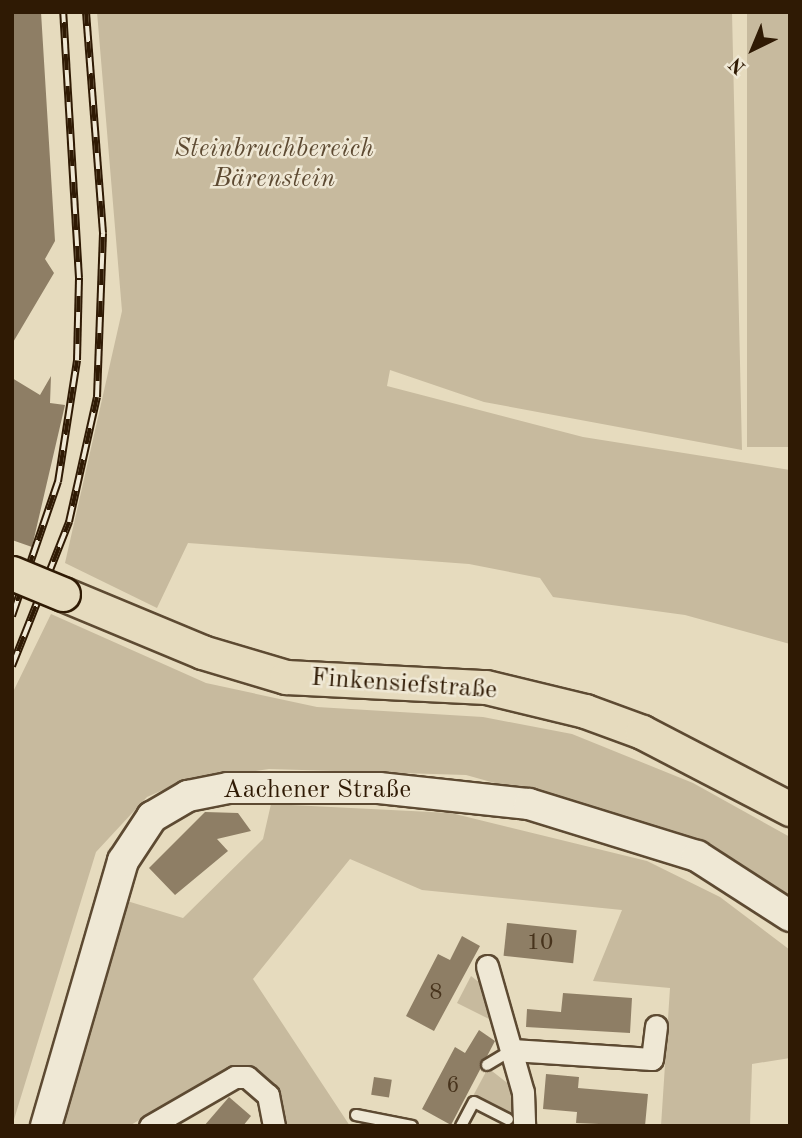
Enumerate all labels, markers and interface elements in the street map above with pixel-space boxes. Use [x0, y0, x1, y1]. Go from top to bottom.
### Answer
north arrow [718, 14, 788, 84]
text: N [727, 53, 750, 77]
park label: Steinbruchbereich Bärenstein [174, 134, 374, 196]
street label: Finkensiefstraße [310, 663, 498, 707]
street label: Aachener Straße [223, 775, 411, 807]
house number: 10 [527, 929, 553, 957]
house number: 8 [429, 979, 443, 1007]
house number: 6 [446, 1072, 460, 1100]

